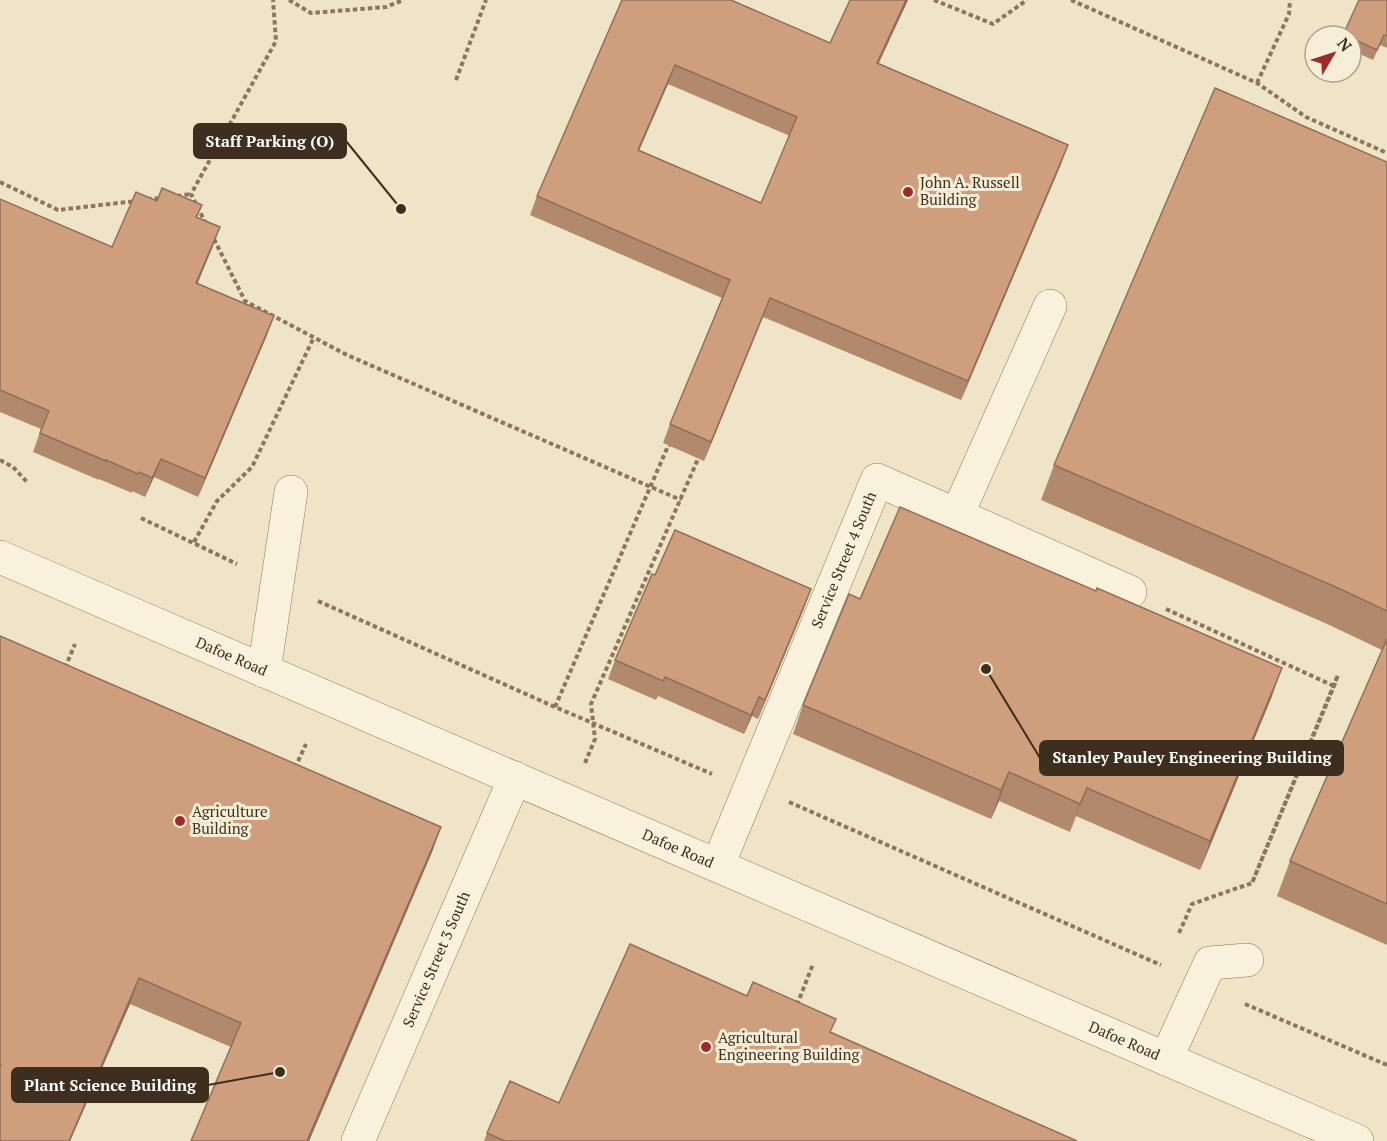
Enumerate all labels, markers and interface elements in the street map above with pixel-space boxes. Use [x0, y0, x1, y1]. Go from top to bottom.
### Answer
north arrow [1303, 24, 1363, 84]
text: N [1332, 33, 1357, 56]
callout: Staff Parking (O) [194, 124, 346, 158]
text: Staff Parking (O) [206, 130, 334, 152]
place label: John A. Russell Building [920, 172, 1020, 209]
marker: John A. Russell Building [901, 185, 915, 199]
street label: Service Street 4 South [806, 488, 880, 631]
street label: Dafoe Road [193, 631, 271, 680]
callout: Stanley Pauley Engineering Building [1040, 741, 1343, 775]
text: Stanley Pauley Engineering Building [1052, 746, 1333, 768]
place label: Agriculture Building [192, 801, 267, 838]
marker: Agriculture Building [173, 814, 187, 828]
street label: Dafoe Road [639, 824, 717, 872]
street label: Service Street 3 South [397, 888, 474, 1030]
street label: Dafoe Road [1086, 1016, 1164, 1064]
place label: Agricultural Engineering Building [718, 1027, 860, 1064]
marker: Agricultural Engineering Building [699, 1040, 713, 1054]
callout: Plant Science Building [12, 1068, 208, 1102]
text: Plant Science Building [24, 1074, 197, 1096]

